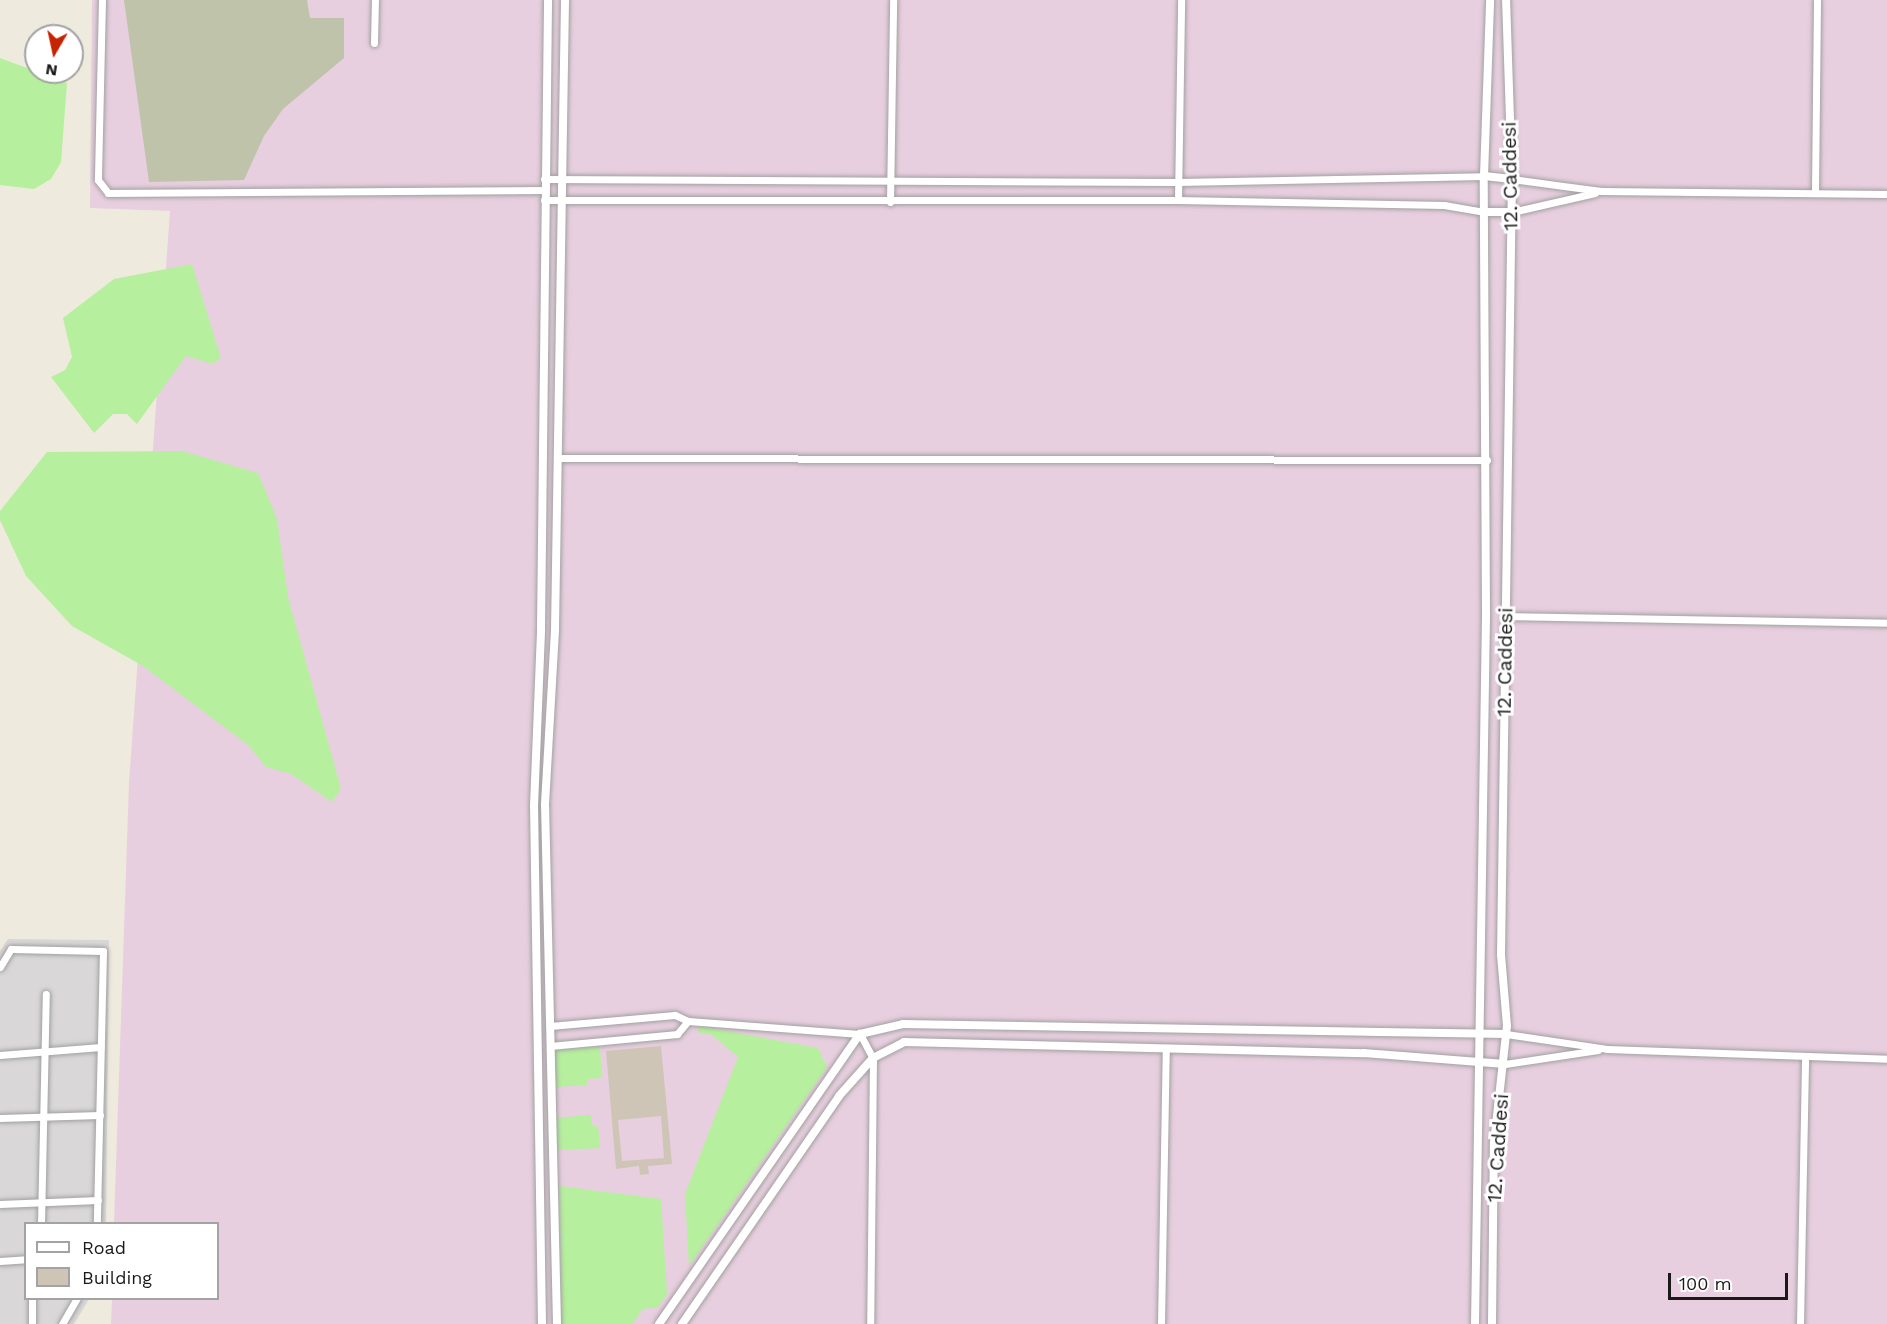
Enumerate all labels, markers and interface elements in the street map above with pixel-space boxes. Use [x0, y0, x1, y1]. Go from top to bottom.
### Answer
north arrow [24, 24, 84, 84]
text: N [44, 60, 59, 81]
street label: 12. Caddesi [1497, 121, 1523, 231]
street label: 12. Caddesi [1492, 607, 1518, 717]
street label: 12. Caddesi [1482, 1093, 1514, 1203]
legend [24, 1222, 219, 1300]
text: Road [82, 1237, 126, 1258]
scale bar [1671, 1261, 1791, 1299]
text: Building [82, 1267, 152, 1288]
text: 100 m [1679, 1273, 1732, 1294]

